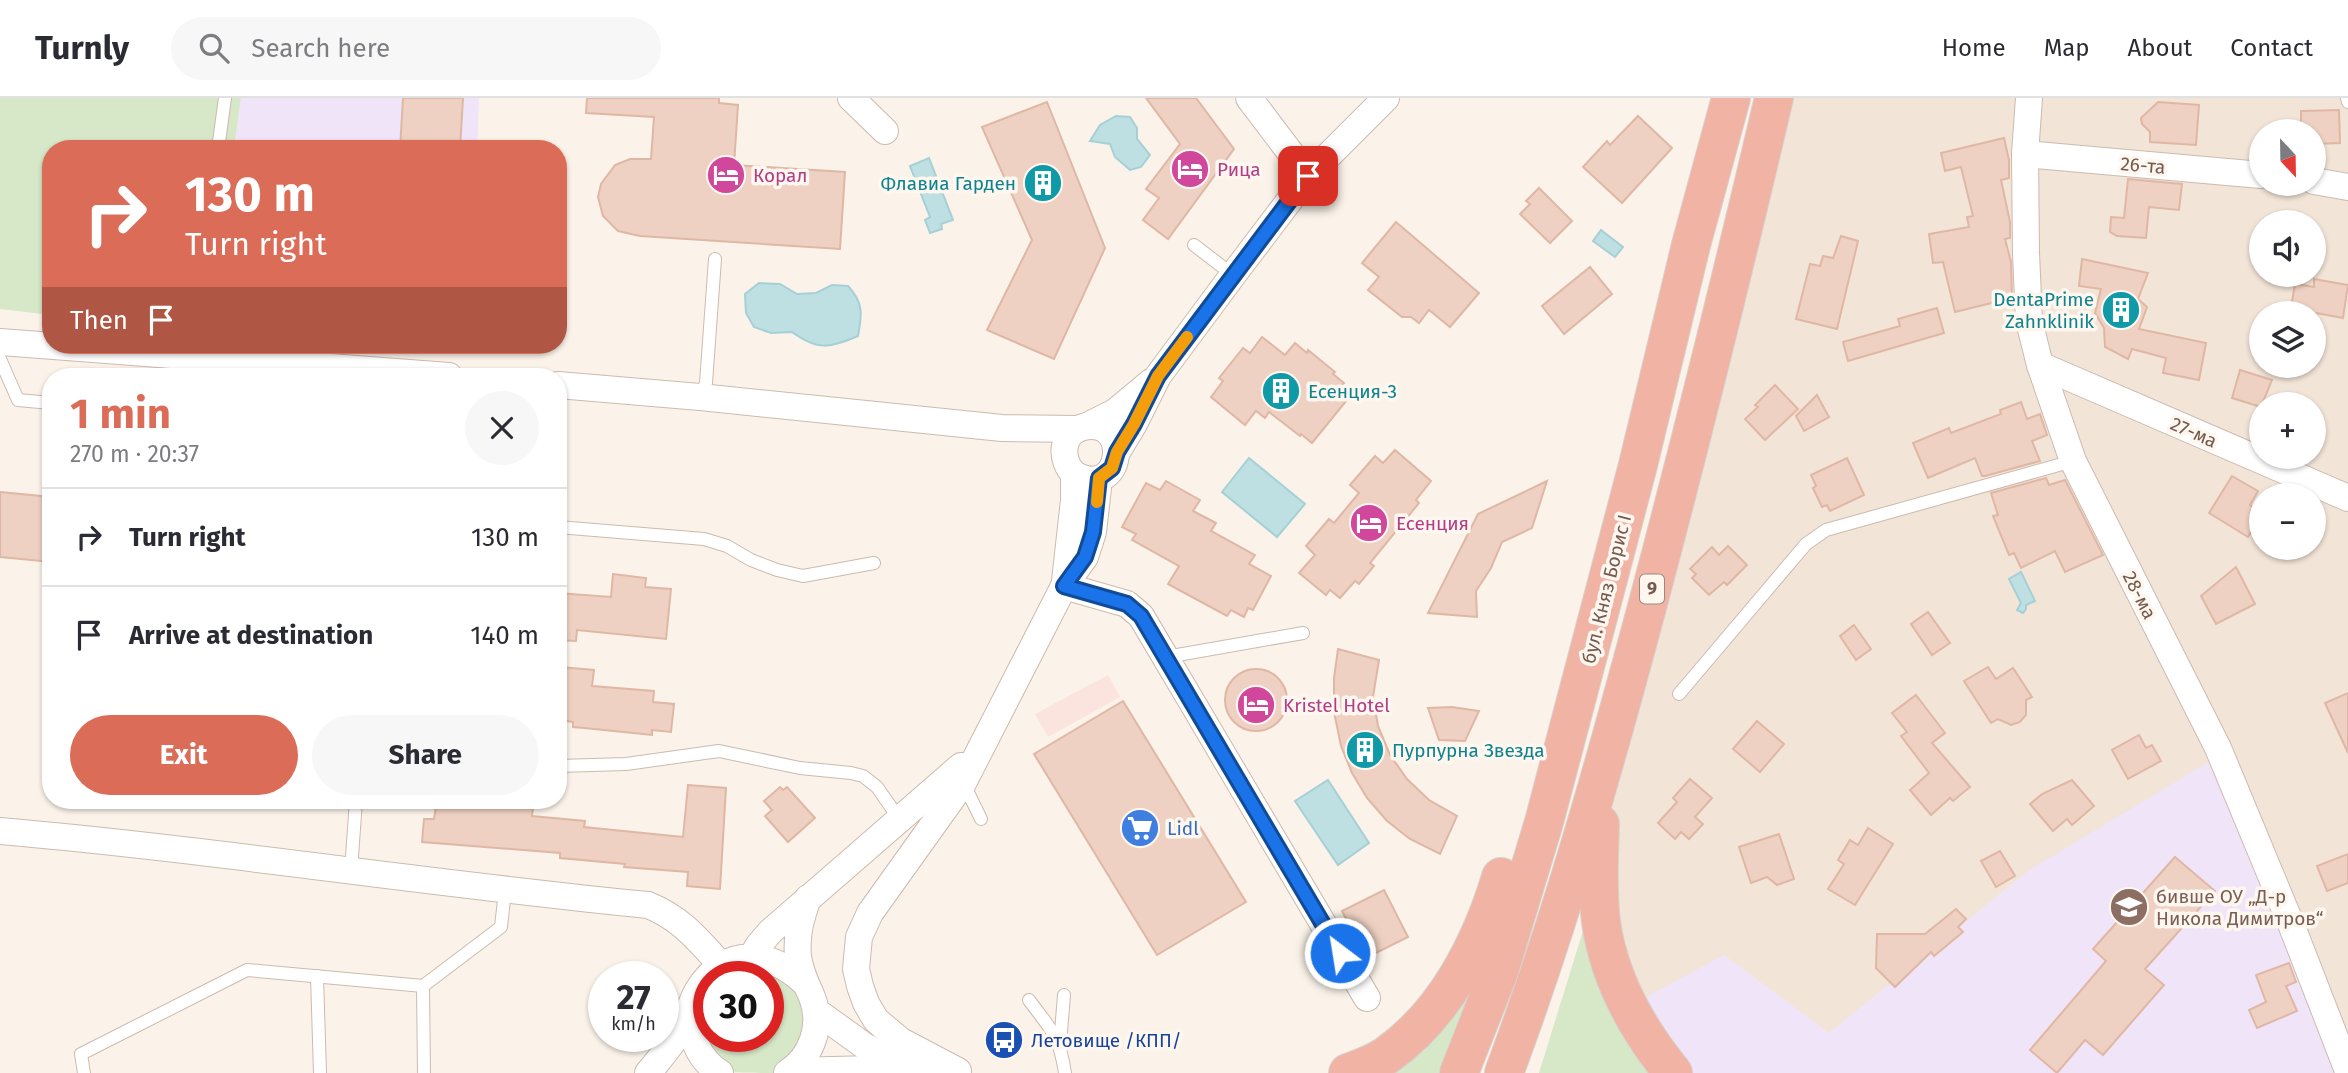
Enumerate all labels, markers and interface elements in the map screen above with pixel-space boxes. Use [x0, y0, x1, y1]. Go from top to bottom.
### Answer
search box [171, 17, 661, 80]
text: Turnly [35, 28, 129, 68]
icon: search [195, 29, 233, 67]
text: Search here [251, 33, 390, 64]
text: Home [1942, 34, 2006, 62]
text: Map [2044, 34, 2090, 62]
text: About [2128, 34, 2192, 62]
text: Contact [2230, 34, 2313, 62]
north arrow [2249, 119, 2326, 196]
map controls [2249, 119, 2326, 560]
pin [1278, 146, 1338, 206]
hotel icon: Рица [1169, 148, 1211, 190]
street label: 26-та [2120, 152, 2166, 179]
hotel icon: Корал [705, 154, 747, 196]
icon: arrive [1289, 157, 1327, 195]
place label: Рица [1217, 158, 1261, 181]
building icon: Флавиа Гарден [1022, 162, 1064, 204]
place label: Корал [753, 164, 807, 187]
text: 130 m [185, 165, 315, 224]
icon: right [70, 168, 161, 259]
place label: Флавиа Гарден [880, 172, 1016, 195]
button: sound [2249, 210, 2326, 287]
text: Turn right [185, 225, 327, 263]
place label: DentaPrime Zahnklinik [1993, 288, 2094, 333]
building icon: DentaPrime Zahnklinik [2100, 289, 2142, 331]
icon: arrive [142, 301, 180, 339]
button: layers [2249, 301, 2326, 378]
text: Then [70, 305, 128, 336]
building icon: Есенция-3 [1260, 370, 1302, 412]
place label: Есенция-3 [1308, 380, 1397, 403]
text: 1 min [70, 389, 171, 439]
button: close [465, 391, 539, 465]
button: + [2249, 392, 2326, 469]
street label: 27-ма [2167, 412, 2221, 453]
text: 270 m · 20:37 [70, 440, 199, 468]
button: − [2249, 483, 2326, 560]
hotel icon: Есенция [1348, 502, 1390, 544]
place label: Есенция [1396, 512, 1469, 535]
street label: бул. Княз Борис I [1577, 512, 1636, 666]
icon: right [70, 518, 108, 556]
text: Turn right [129, 522, 246, 553]
text: 130 m [471, 522, 539, 553]
street label: 28-ма [2118, 567, 2161, 623]
road number: 9 [1640, 574, 1664, 603]
icon: arrive [70, 616, 108, 654]
text: Arrive at destination [129, 620, 373, 651]
text: 140 m [470, 620, 539, 651]
hotel icon: Kristel Hotel [1235, 684, 1277, 726]
place label: Kristel Hotel [1283, 694, 1390, 717]
button: Exit [70, 715, 298, 795]
button: Share [312, 715, 539, 795]
building icon: Пурпурна Звезда [1344, 729, 1386, 771]
place label: Пурпурна Звезда [1392, 739, 1545, 762]
supermarket icon: Lidl [1119, 807, 1161, 849]
place label: Lidl [1167, 817, 1199, 840]
place label: бивше ОУ „Д-р Никола Димитров“ [2156, 885, 2324, 930]
school or university icon: бивше ОУ „Д-р Никола Димитров“ [2108, 886, 2150, 928]
position arrow [1303, 916, 1377, 990]
speed limit sign: 30 [693, 961, 784, 1052]
text: 27 [616, 976, 651, 1018]
text: km/h [611, 1013, 656, 1035]
bus stop icon: Летовище /КПП/ [983, 1019, 1025, 1061]
place label: Летовище /КПП/ [1031, 1029, 1182, 1052]

